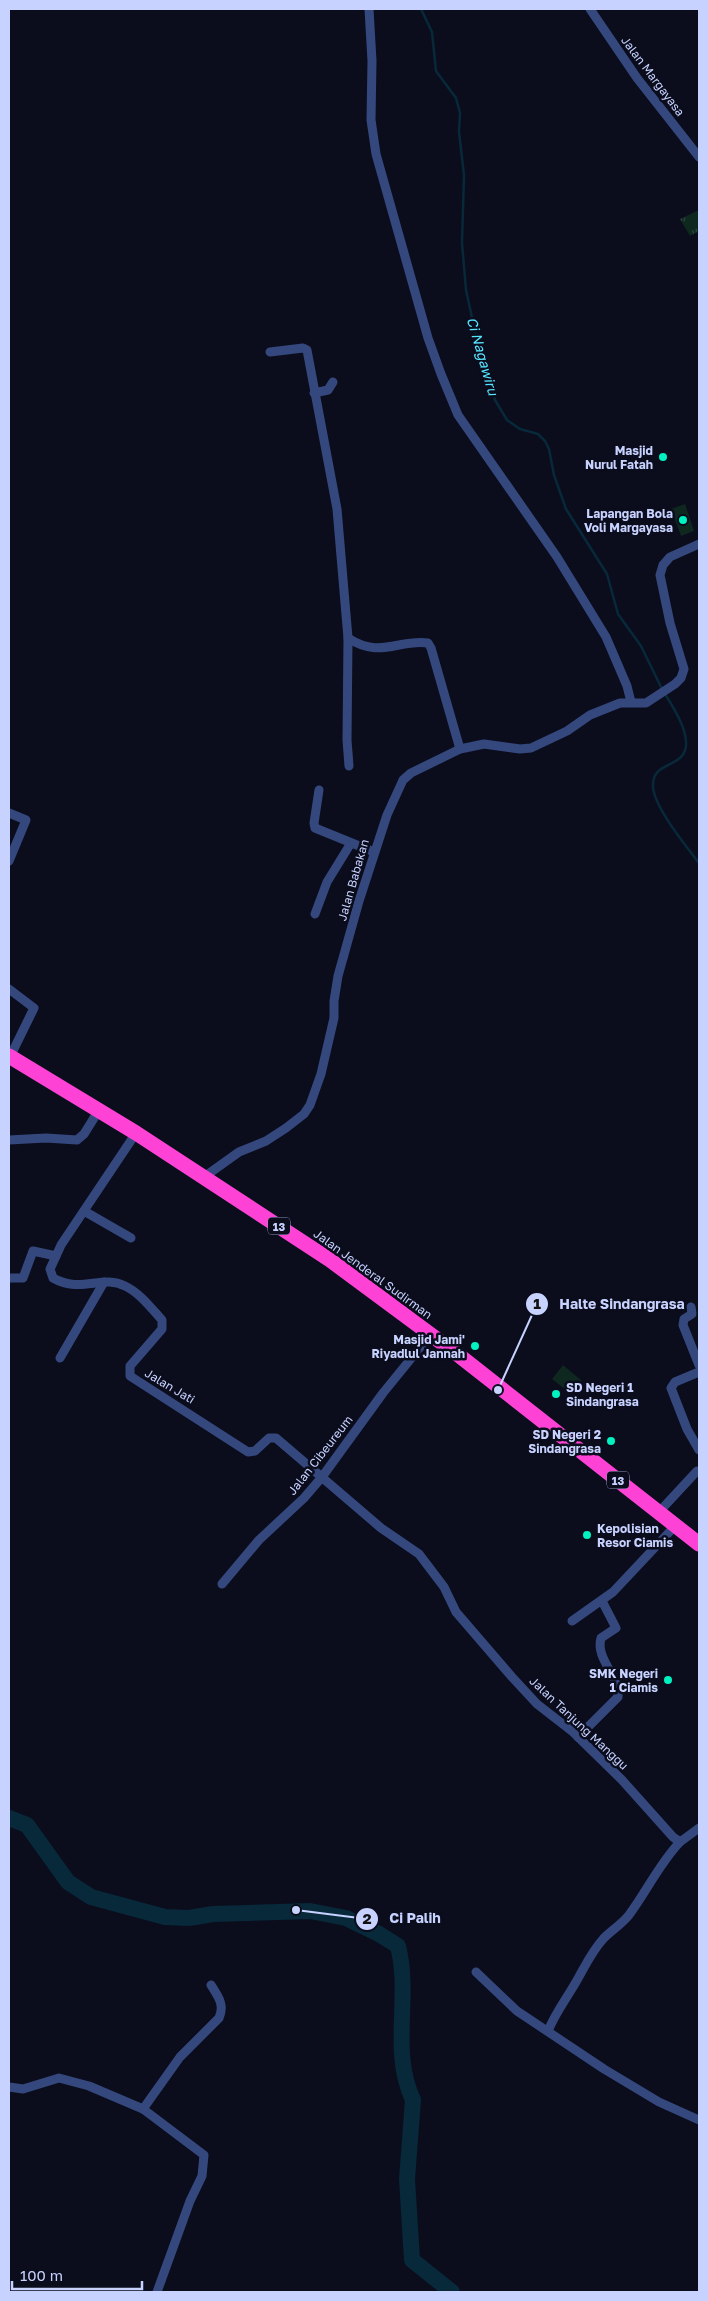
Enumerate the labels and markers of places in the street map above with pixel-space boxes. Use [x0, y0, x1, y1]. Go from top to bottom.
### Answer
place label: Masjid Nurul Fatah [585, 443, 653, 472]
marker: Masjid Nurul Fatah [657, 451, 669, 463]
place label: Lapangan Bola Voli Margayasa [584, 506, 673, 535]
marker: Lapangan Bola Voli Margayasa [677, 514, 689, 526]
callout: Halte Sindangrasa [525, 1290, 695, 1319]
place label: Masjid Jami' Riyadlul Jannah [372, 1332, 465, 1361]
marker: Masjid Jami' Riyadlul Jannah [469, 1340, 481, 1352]
place label: SD Negeri 1 Sindangrasa [566, 1380, 639, 1409]
marker: SD Negeri 1 Sindangrasa [550, 1388, 562, 1400]
place label: SD Negeri 2 Sindangrasa [528, 1427, 601, 1456]
marker: SD Negeri 2 Sindangrasa [605, 1435, 617, 1447]
place label: Kepolisian Resor Ciamis [597, 1521, 673, 1550]
marker: Kepolisian Resor Ciamis [581, 1529, 593, 1541]
place label: SMK Negeri 1 Ciamis [589, 1666, 658, 1695]
marker: SMK Negeri 1 Ciamis [662, 1674, 674, 1686]
callout: Ci Palih [354, 1904, 451, 1933]

